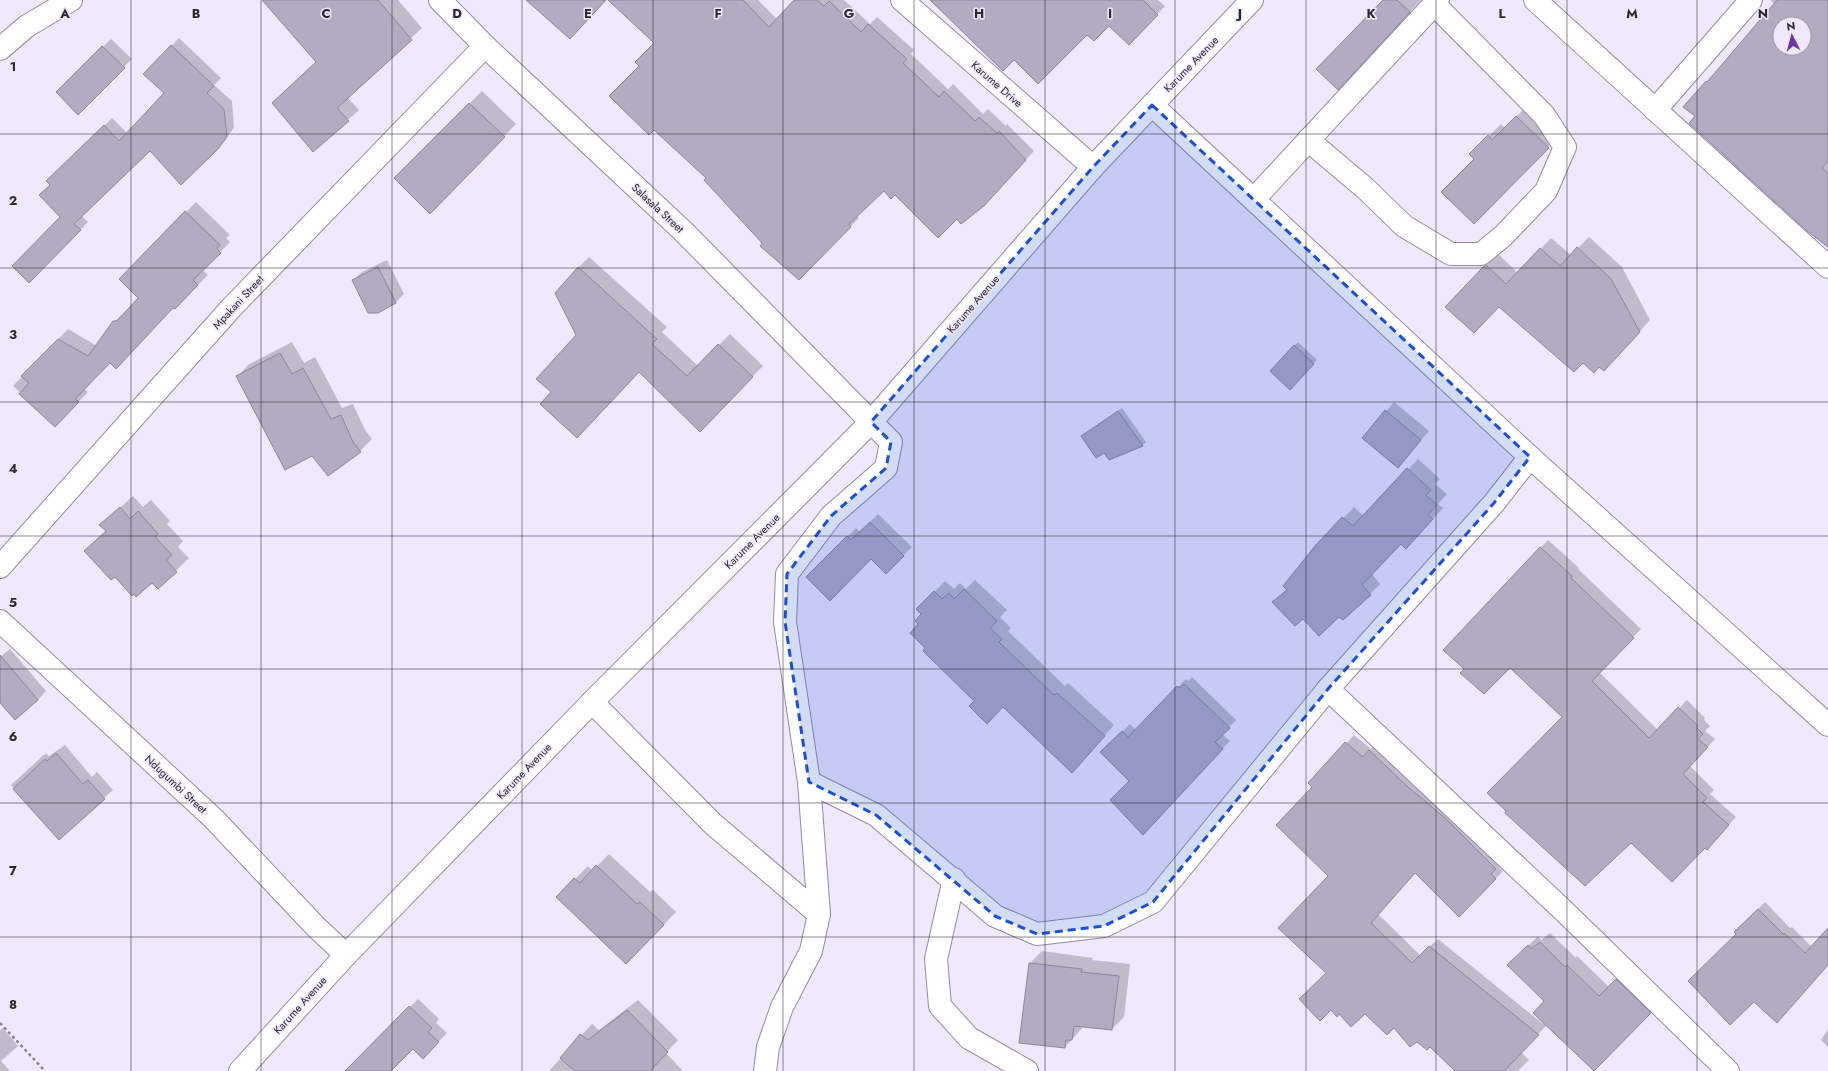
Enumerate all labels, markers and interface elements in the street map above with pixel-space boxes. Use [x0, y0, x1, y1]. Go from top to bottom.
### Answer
text: A [59, 4, 70, 23]
text: B [192, 4, 201, 23]
text: C [321, 4, 331, 23]
text: D [452, 4, 462, 23]
text: E [584, 4, 592, 23]
text: F [714, 4, 722, 23]
text: G [844, 4, 855, 23]
text: H [974, 4, 984, 23]
text: I [1108, 4, 1112, 23]
text: J [1235, 4, 1242, 23]
text: K [1366, 4, 1376, 23]
text: L [1499, 4, 1506, 23]
text: M [1626, 4, 1638, 23]
text: N [1758, 4, 1768, 23]
north arrow [1772, 16, 1812, 56]
text: N [1786, 18, 1796, 34]
street label: Karume Avenue [1160, 32, 1222, 96]
text: 1 [10, 57, 16, 76]
street label: Karume Drive [968, 57, 1026, 111]
street label: Salasala Street [628, 180, 688, 237]
text: 2 [9, 191, 17, 210]
street label: Mpakani Street [209, 271, 268, 333]
street label: Karume Avenue [943, 271, 1003, 337]
text: 3 [9, 325, 17, 344]
text: 4 [8, 459, 18, 478]
street label: Karume Avenue [721, 509, 784, 572]
text: 5 [9, 593, 17, 612]
text: 6 [9, 727, 18, 746]
street label: Karume Avenue [493, 739, 555, 803]
street label: Ndugumbi Street [141, 751, 211, 817]
text: 7 [9, 861, 17, 880]
street label: Karume Avenue [270, 972, 331, 1037]
text: 8 [9, 995, 17, 1014]

